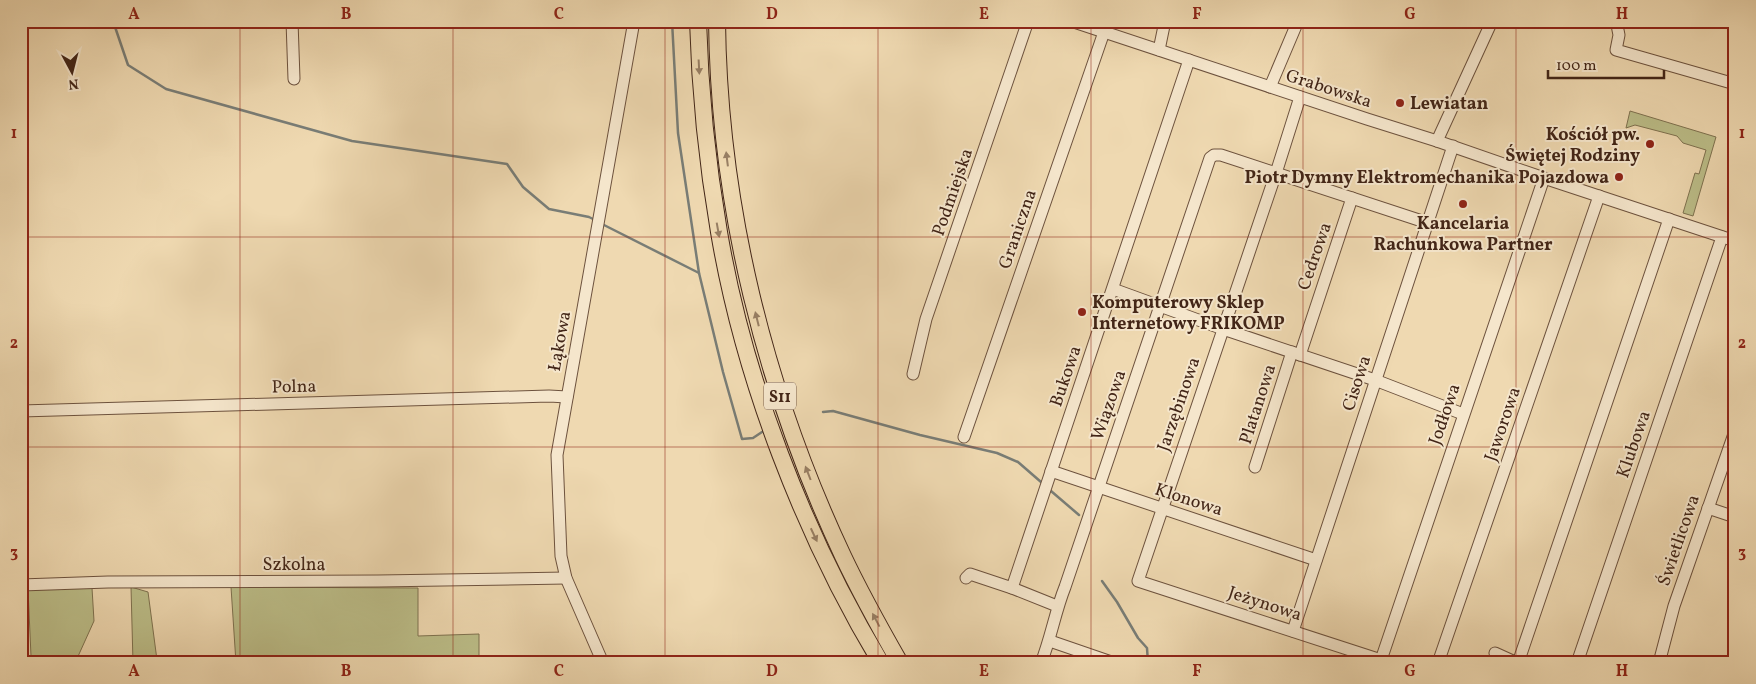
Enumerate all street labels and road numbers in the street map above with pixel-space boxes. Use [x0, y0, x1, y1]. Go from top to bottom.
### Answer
street label: Grabowska [1282, 64, 1375, 115]
street label: Podmiejska [927, 145, 980, 240]
street label: Graniczna [993, 186, 1044, 273]
street label: Cedrowa [1292, 219, 1339, 294]
street label: Łąkowa [543, 309, 578, 373]
street label: Bukowa [1044, 343, 1089, 410]
street label: Cisowa [1337, 352, 1378, 415]
street label: Jarzębinowa [1152, 354, 1207, 455]
street label: Platanowa [1234, 361, 1283, 448]
street label: Wiązowa [1086, 367, 1133, 444]
street label: Polna [272, 375, 317, 400]
street label: Jodłowa [1423, 380, 1468, 448]
road number: S11 [764, 382, 796, 410]
street label: Jaworowa [1479, 384, 1528, 465]
street label: Klubowa [1611, 407, 1658, 482]
street label: Klonowa [1151, 478, 1226, 523]
street label: Świetlicowa [1652, 491, 1707, 590]
street label: Szkolna [263, 553, 326, 578]
street label: Jeżynowa [1224, 581, 1305, 628]

